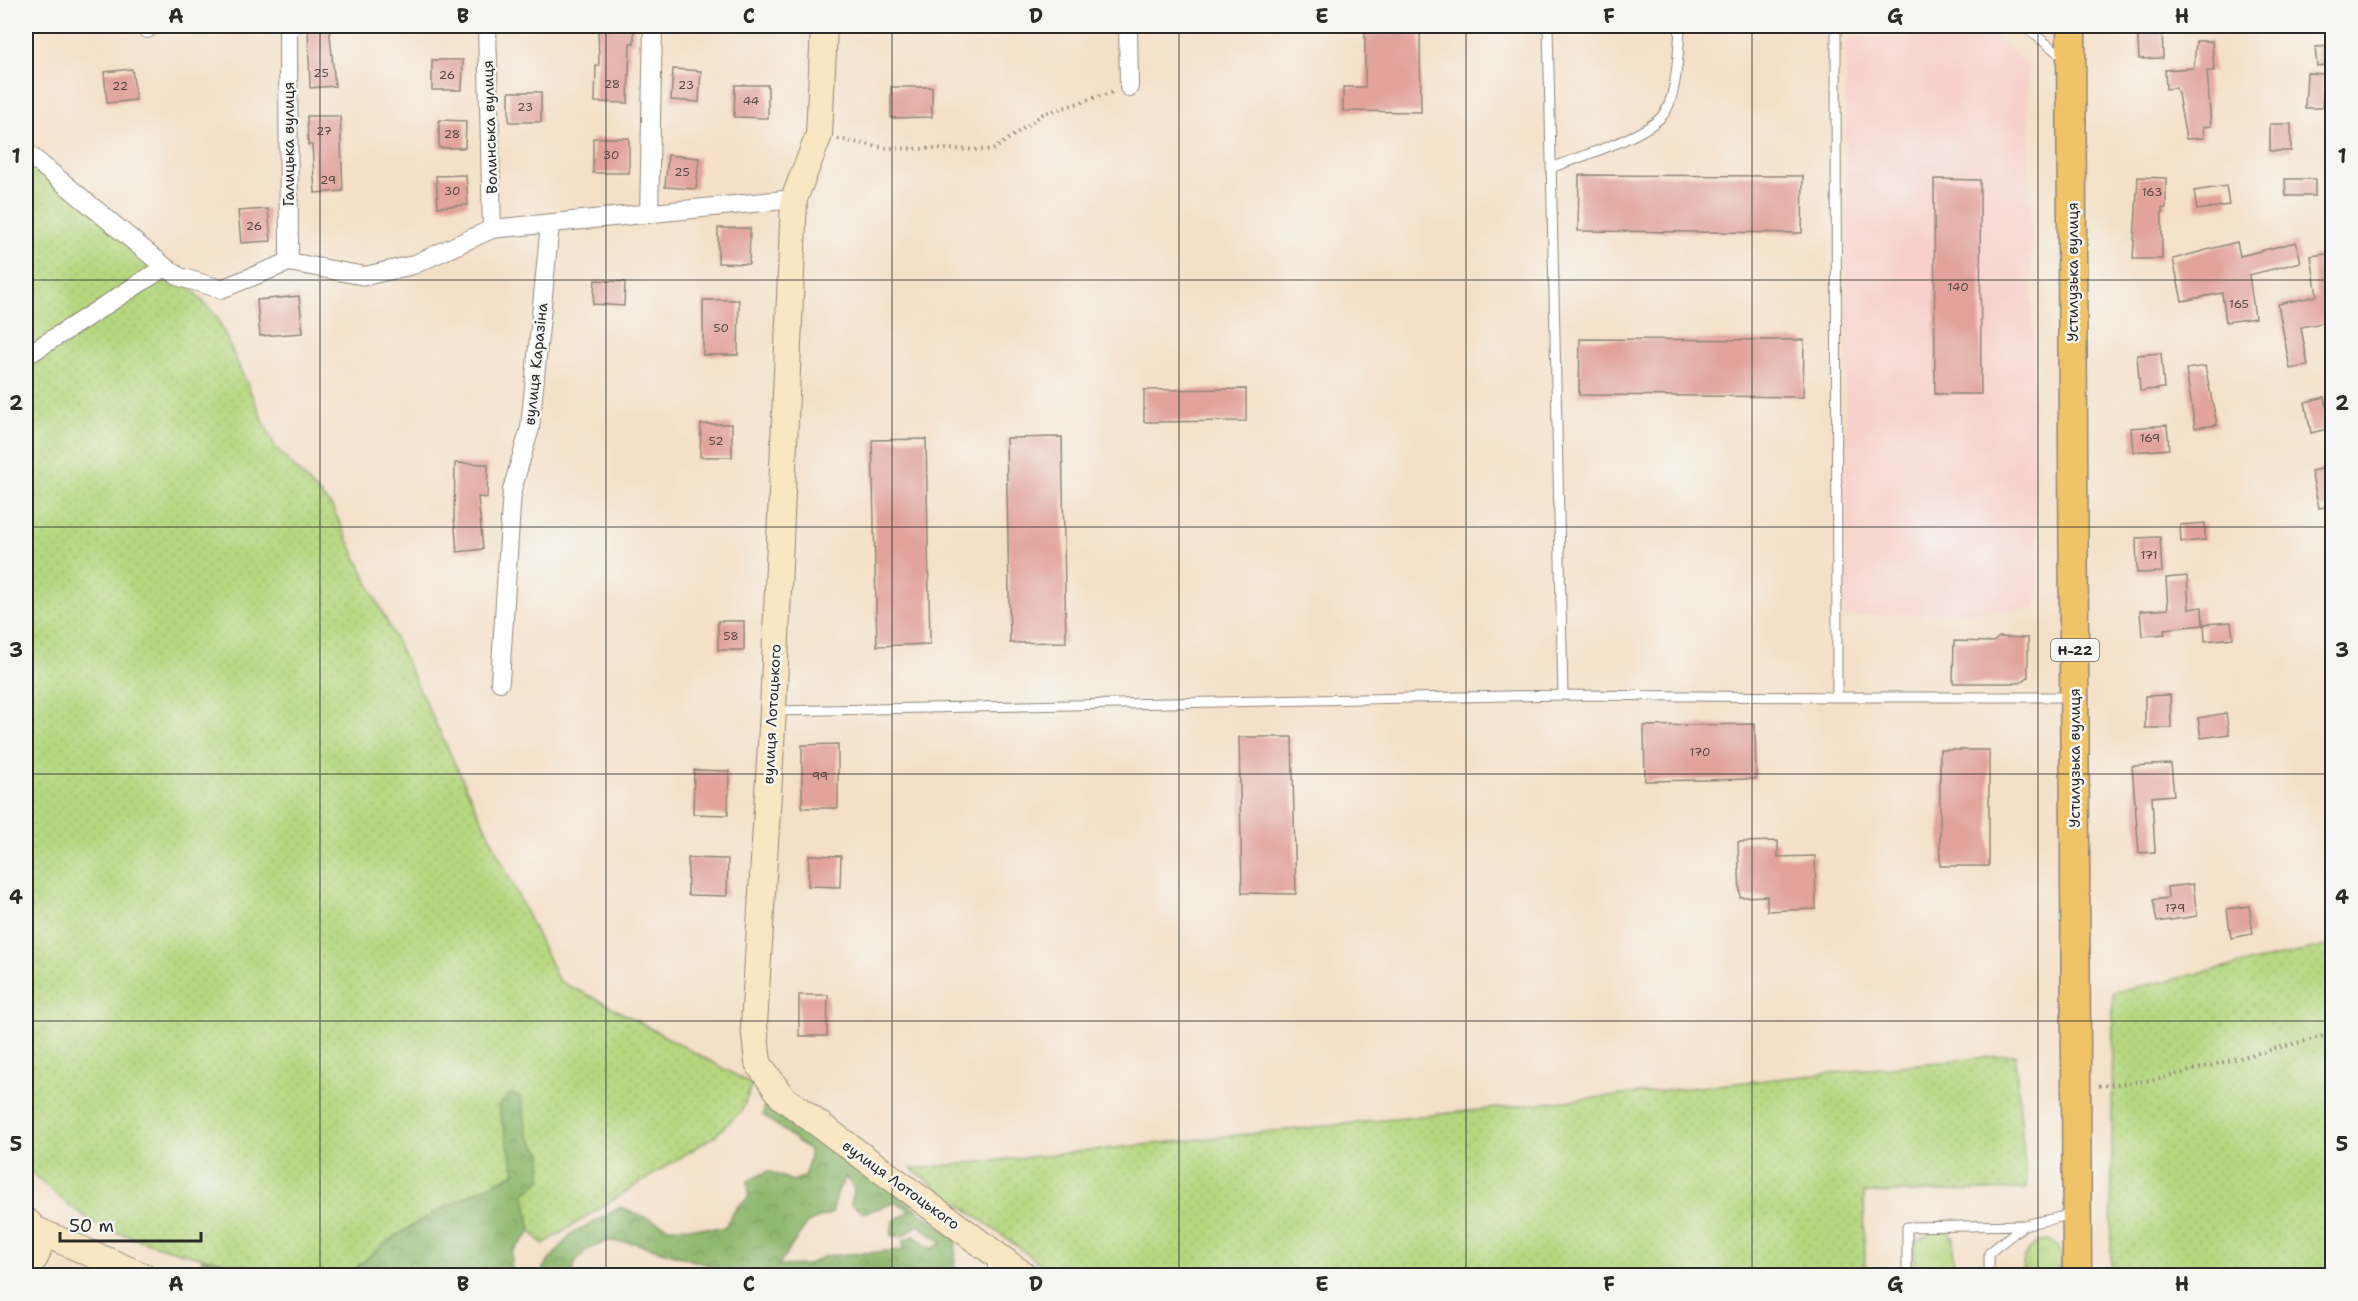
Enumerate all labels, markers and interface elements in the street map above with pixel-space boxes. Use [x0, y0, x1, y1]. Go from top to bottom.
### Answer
text: A [168, 3, 184, 29]
text: B [457, 3, 469, 29]
text: C [743, 3, 755, 29]
text: D [1029, 3, 1043, 29]
text: E [1315, 3, 1329, 29]
text: F [1603, 3, 1615, 29]
text: G [1887, 3, 1903, 29]
text: H [2175, 3, 2189, 29]
street label: Волинська вулиця [478, 60, 502, 194]
house number: 25 [313, 65, 329, 81]
house number: 26 [439, 67, 455, 83]
house number: 28 [604, 76, 620, 92]
house number: 23 [678, 77, 694, 93]
house number: 22 [112, 78, 128, 94]
street label: Галицька вулиця [279, 82, 299, 206]
house number: 44 [743, 93, 759, 109]
house number: 23 [517, 99, 533, 115]
house number: 27 [316, 123, 332, 139]
house number: 28 [444, 126, 460, 142]
text: 1 [11, 143, 21, 169]
text: 1 [2337, 143, 2347, 169]
house number: 30 [603, 147, 619, 163]
house number: 25 [674, 164, 690, 180]
house number: 29 [320, 172, 336, 188]
house number: 30 [444, 183, 460, 199]
house number: 163 [2142, 184, 2162, 200]
street label: Устилузька вулиця [2063, 202, 2083, 342]
house number: 26 [246, 218, 262, 234]
house number: 140 [1947, 279, 1969, 295]
house number: 165 [2229, 296, 2249, 312]
street label: вулиця Каразіна [520, 301, 552, 426]
house number: 50 [713, 320, 729, 336]
text: 2 [9, 390, 23, 416]
text: 2 [2335, 390, 2349, 416]
house number: 169 [2140, 430, 2160, 446]
house number: 52 [708, 433, 724, 449]
house number: 171 [2140, 547, 2158, 563]
house number: 58 [723, 628, 739, 644]
text: 3 [9, 637, 23, 663]
text: 3 [2335, 637, 2349, 663]
road number: Н-22 [2051, 639, 2099, 661]
street label: вулиця Лотоцького [758, 643, 786, 785]
street label: Устилузька вулиця [2065, 688, 2085, 828]
house number: 170 [1690, 744, 1710, 760]
house number: 99 [812, 768, 828, 784]
text: 4 [9, 884, 23, 910]
text: 4 [2335, 884, 2349, 910]
house number: 179 [2165, 900, 2185, 916]
text: 5 [10, 1131, 22, 1157]
text: 5 [2336, 1131, 2348, 1157]
street label: вулиця Лотоцького [838, 1136, 964, 1234]
scale bar [60, 1205, 201, 1243]
text: 50 m [69, 1214, 114, 1238]
text: A [168, 1271, 184, 1297]
text: B [457, 1271, 469, 1297]
text: C [743, 1271, 755, 1297]
text: D [1029, 1271, 1043, 1297]
text: E [1315, 1271, 1329, 1297]
text: F [1603, 1271, 1615, 1297]
text: G [1887, 1271, 1903, 1297]
text: H [2175, 1271, 2189, 1297]

